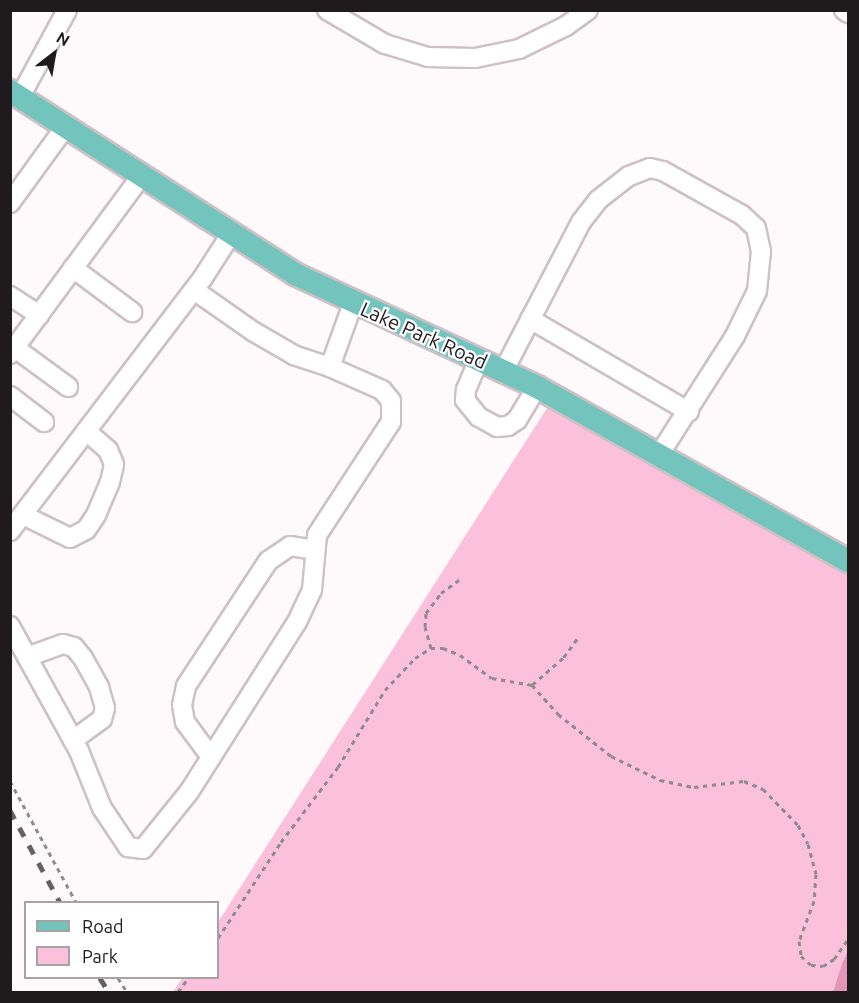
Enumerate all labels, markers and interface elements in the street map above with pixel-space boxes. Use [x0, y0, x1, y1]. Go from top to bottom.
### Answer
north arrow [24, 24, 84, 84]
text: N [54, 28, 73, 49]
street label: Lake Park Road [357, 296, 491, 374]
legend [24, 901, 219, 979]
text: Road [82, 916, 124, 936]
text: Park [82, 946, 118, 966]

